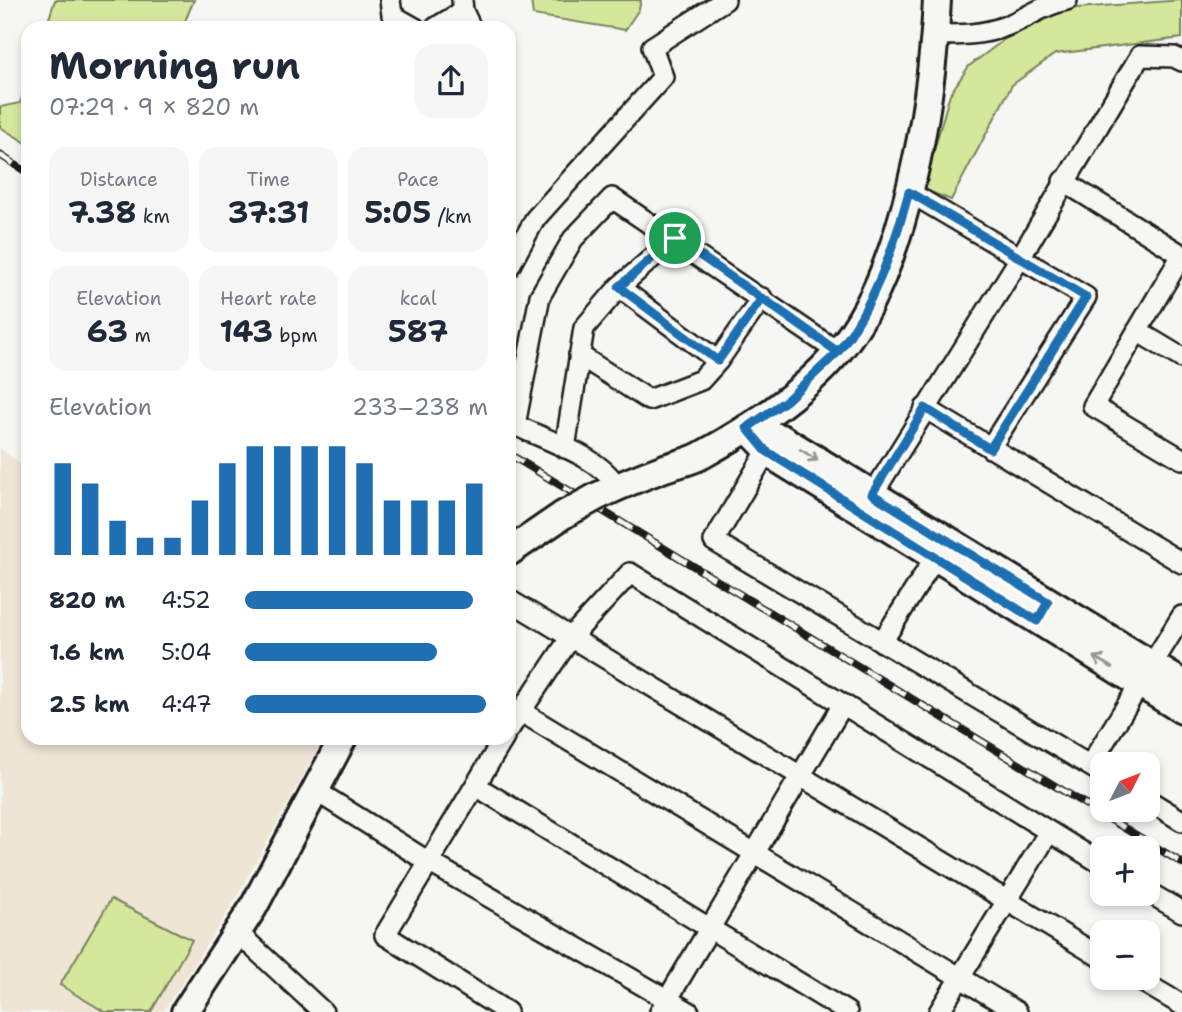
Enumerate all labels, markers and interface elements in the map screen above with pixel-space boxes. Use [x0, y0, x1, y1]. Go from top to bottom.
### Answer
text: Morning run [49, 40, 300, 91]
button: share [414, 44, 488, 118]
text: 07:29 · 9 × 820 m [49, 92, 259, 122]
text: Distance [80, 167, 158, 192]
text: Time [247, 167, 290, 192]
text: Pace [397, 167, 439, 192]
text: 7.38 [68, 192, 136, 233]
text: 37:31 [227, 192, 310, 233]
text: 5:05 [365, 192, 431, 233]
text: km [136, 204, 170, 229]
text: /km [431, 204, 472, 229]
pin [645, 208, 705, 268]
icon: arrive [656, 219, 694, 257]
text: Elevation [76, 286, 161, 311]
text: Heart rate [220, 286, 317, 311]
text: kcal [400, 286, 437, 311]
text: 63 [87, 311, 128, 352]
text: 143 [219, 311, 273, 352]
text: 587 [388, 311, 448, 352]
text: m [128, 323, 151, 348]
text: bpm [273, 323, 318, 348]
text: Elevation [49, 392, 152, 422]
text: 233–238 m [352, 392, 488, 422]
one-way arrow [799, 448, 819, 462]
text: 820 m [49, 585, 125, 615]
text: 4:52 [161, 585, 211, 615]
text: 1.6 km [49, 637, 124, 667]
text: 5:04 [161, 637, 211, 667]
one-way arrow [1093, 655, 1113, 669]
text: 2.5 km [49, 689, 130, 719]
text: 4:47 [161, 689, 212, 719]
north arrow [1090, 752, 1160, 822]
map controls [1090, 752, 1160, 990]
button: + [1090, 836, 1160, 906]
button: − [1090, 920, 1160, 990]

